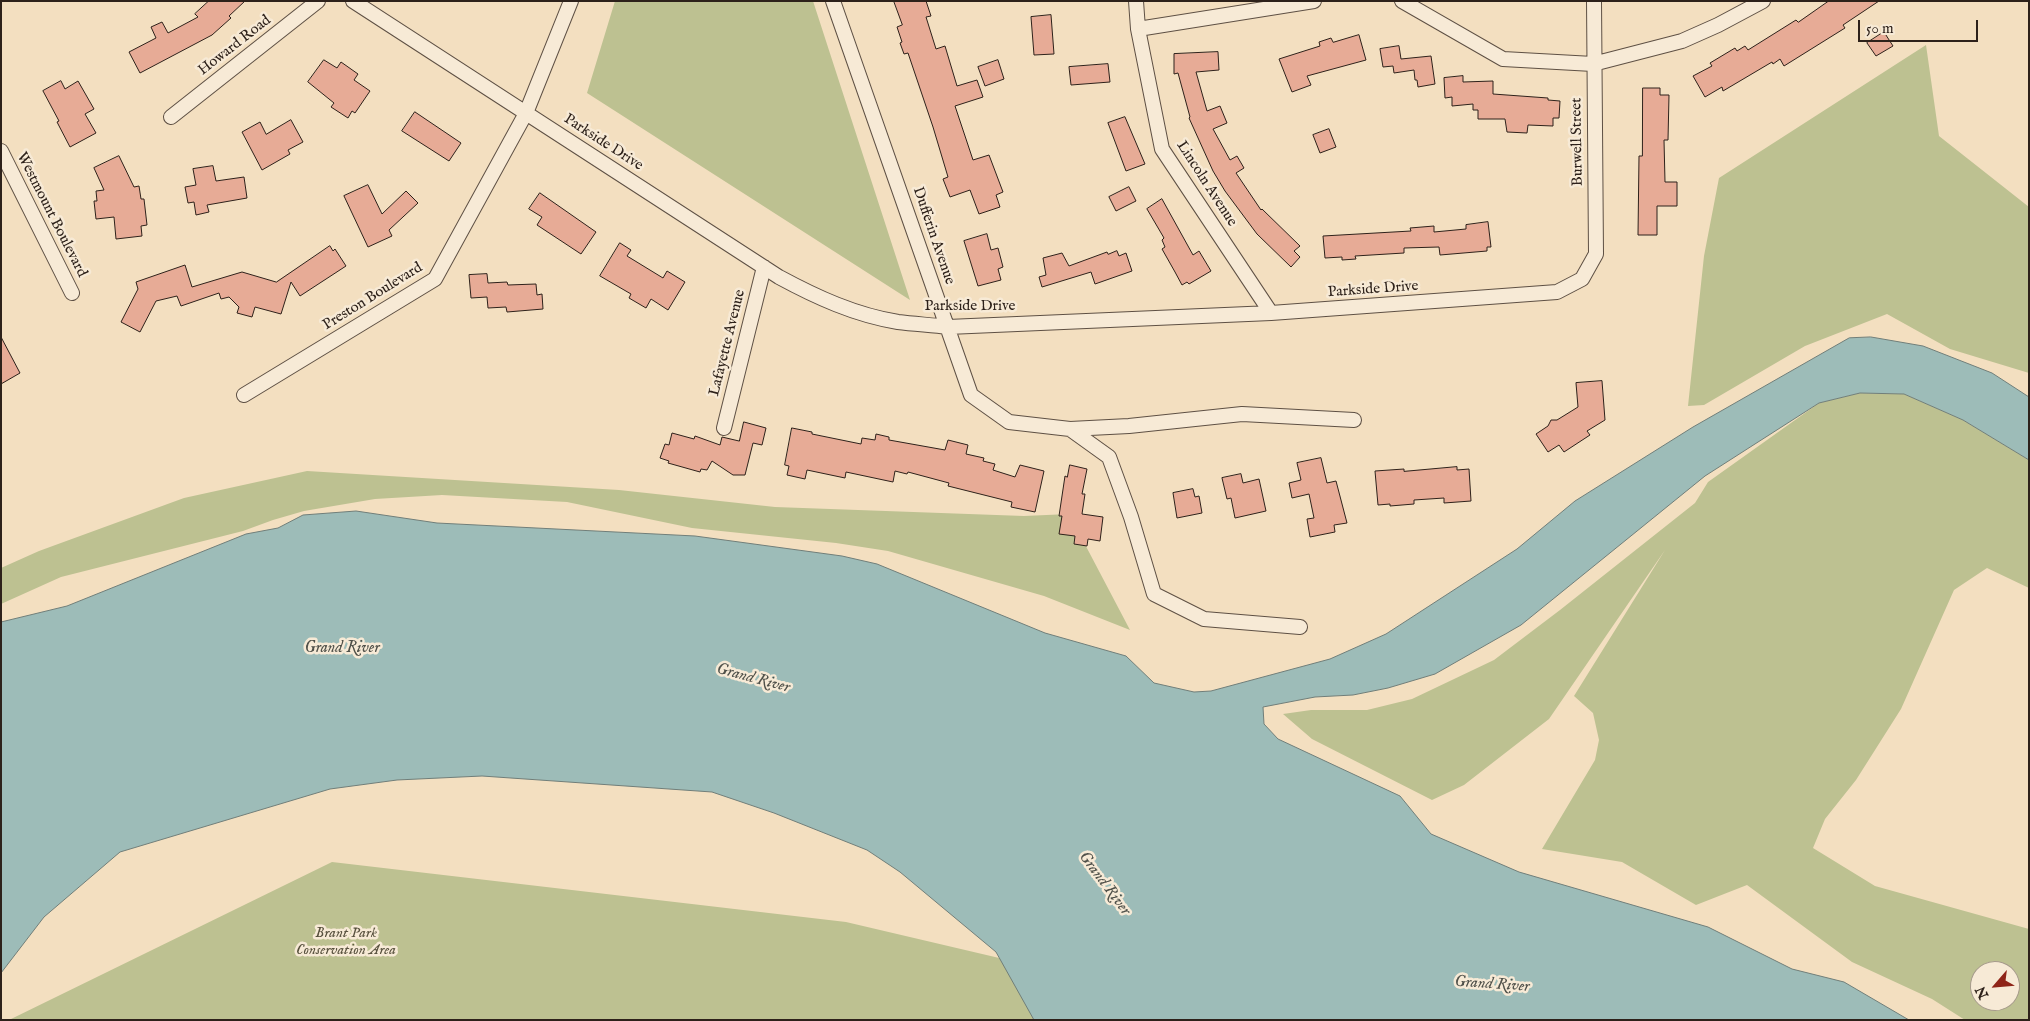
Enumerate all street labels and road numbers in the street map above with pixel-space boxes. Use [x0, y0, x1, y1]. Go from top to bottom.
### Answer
street label: Howard Road [195, 12, 275, 80]
street label: Burwell Street [1568, 98, 1588, 186]
street label: Parkside Drive [560, 111, 646, 175]
street label: Lincoln Avenue [1172, 138, 1240, 230]
street label: Westmount Boulevard [12, 150, 90, 280]
street label: Dufferin Avenue [908, 185, 958, 287]
street label: Preston Boulevard [320, 259, 426, 335]
street label: Parkside Drive [1327, 278, 1419, 302]
street label: Lafayette Avenue [706, 288, 750, 398]
street label: Parkside Drive [925, 298, 1015, 316]

